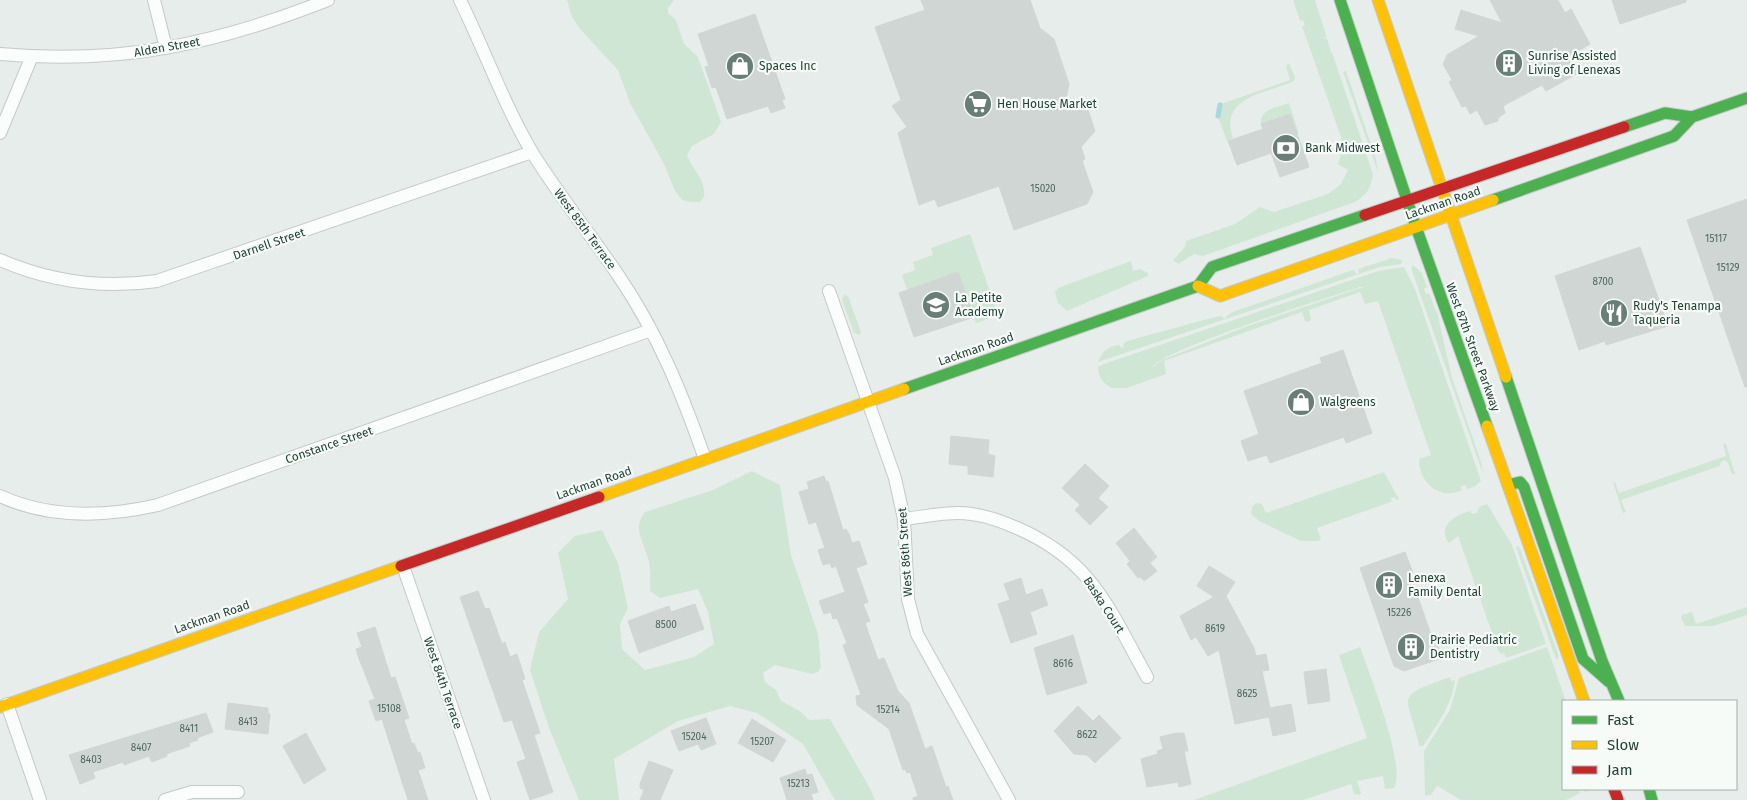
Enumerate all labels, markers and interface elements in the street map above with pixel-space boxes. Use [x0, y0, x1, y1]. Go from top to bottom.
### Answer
street label: Alden Street [133, 34, 202, 60]
building icon: Sunrise Assisted Living of Lenexas [1494, 48, 1524, 78]
place label: Sunrise Assisted Living of Lenexas [1528, 49, 1621, 77]
shop icon: Spaces Inc [725, 51, 755, 81]
place label: Spaces Inc [759, 59, 816, 73]
supermarket icon: Hen House Market [963, 89, 993, 119]
place label: Hen House Market [997, 97, 1097, 111]
bank icon: Bank Midwest [1271, 133, 1301, 163]
place label: Bank Midwest [1305, 141, 1381, 155]
house number: 15020 [1030, 183, 1056, 195]
street label: Lackman Road [1403, 184, 1483, 222]
street label: West 85th Terrace [551, 186, 619, 272]
street label: Darnell Street [231, 225, 307, 263]
house number: 15117 [1705, 233, 1727, 245]
house number: 15129 [1716, 262, 1740, 274]
house number: 8700 [1593, 276, 1614, 288]
street label: West 87th Street Parkway [1443, 281, 1503, 413]
school or university icon: La Petite Academy [921, 290, 951, 320]
place label: La Petite Academy [955, 291, 1004, 319]
restaurant icon: Rudy's Tenampa Taqueria [1599, 298, 1629, 328]
place label: Rudy's Tenampa Taqueria [1633, 299, 1721, 327]
street label: Lackman Road [936, 330, 1016, 368]
shop icon: Walgreens [1286, 387, 1316, 417]
place label: Walgreens [1320, 395, 1376, 409]
street label: Constance Street [283, 423, 375, 467]
street label: Lackman Road [554, 464, 634, 502]
street label: West 86th Street [895, 506, 915, 597]
building icon: Lenexa Family Dental [1374, 570, 1404, 600]
place label: Lenexa Family Dental [1408, 571, 1482, 599]
street label: Baska Court [1081, 574, 1128, 636]
street label: Lackman Road [172, 598, 252, 636]
house number: 15226 [1387, 607, 1411, 619]
house number: 8500 [655, 619, 677, 631]
house number: 8619 [1205, 623, 1225, 635]
building icon: Prairie Pediatric Dentistry [1396, 632, 1426, 662]
place label: Prairie Pediatric Dentistry [1430, 633, 1517, 661]
street label: West 84th Terrace [421, 635, 465, 731]
house number: 8616 [1053, 658, 1073, 670]
house number: 8625 [1237, 688, 1257, 700]
legend [1562, 700, 1737, 790]
house number: 15108 [377, 703, 402, 715]
house number: 15214 [876, 704, 900, 716]
text: Fast [1607, 711, 1634, 729]
house number: 8413 [238, 716, 258, 728]
house number: 8411 [180, 723, 198, 735]
house number: 8622 [1077, 729, 1097, 741]
house number: 15204 [681, 731, 707, 743]
house number: 15207 [750, 736, 775, 748]
text: Slow [1607, 736, 1639, 754]
house number: 8407 [131, 742, 152, 754]
house number: 8403 [80, 754, 102, 766]
text: Jam [1607, 761, 1633, 779]
house number: 15213 [786, 778, 810, 790]

